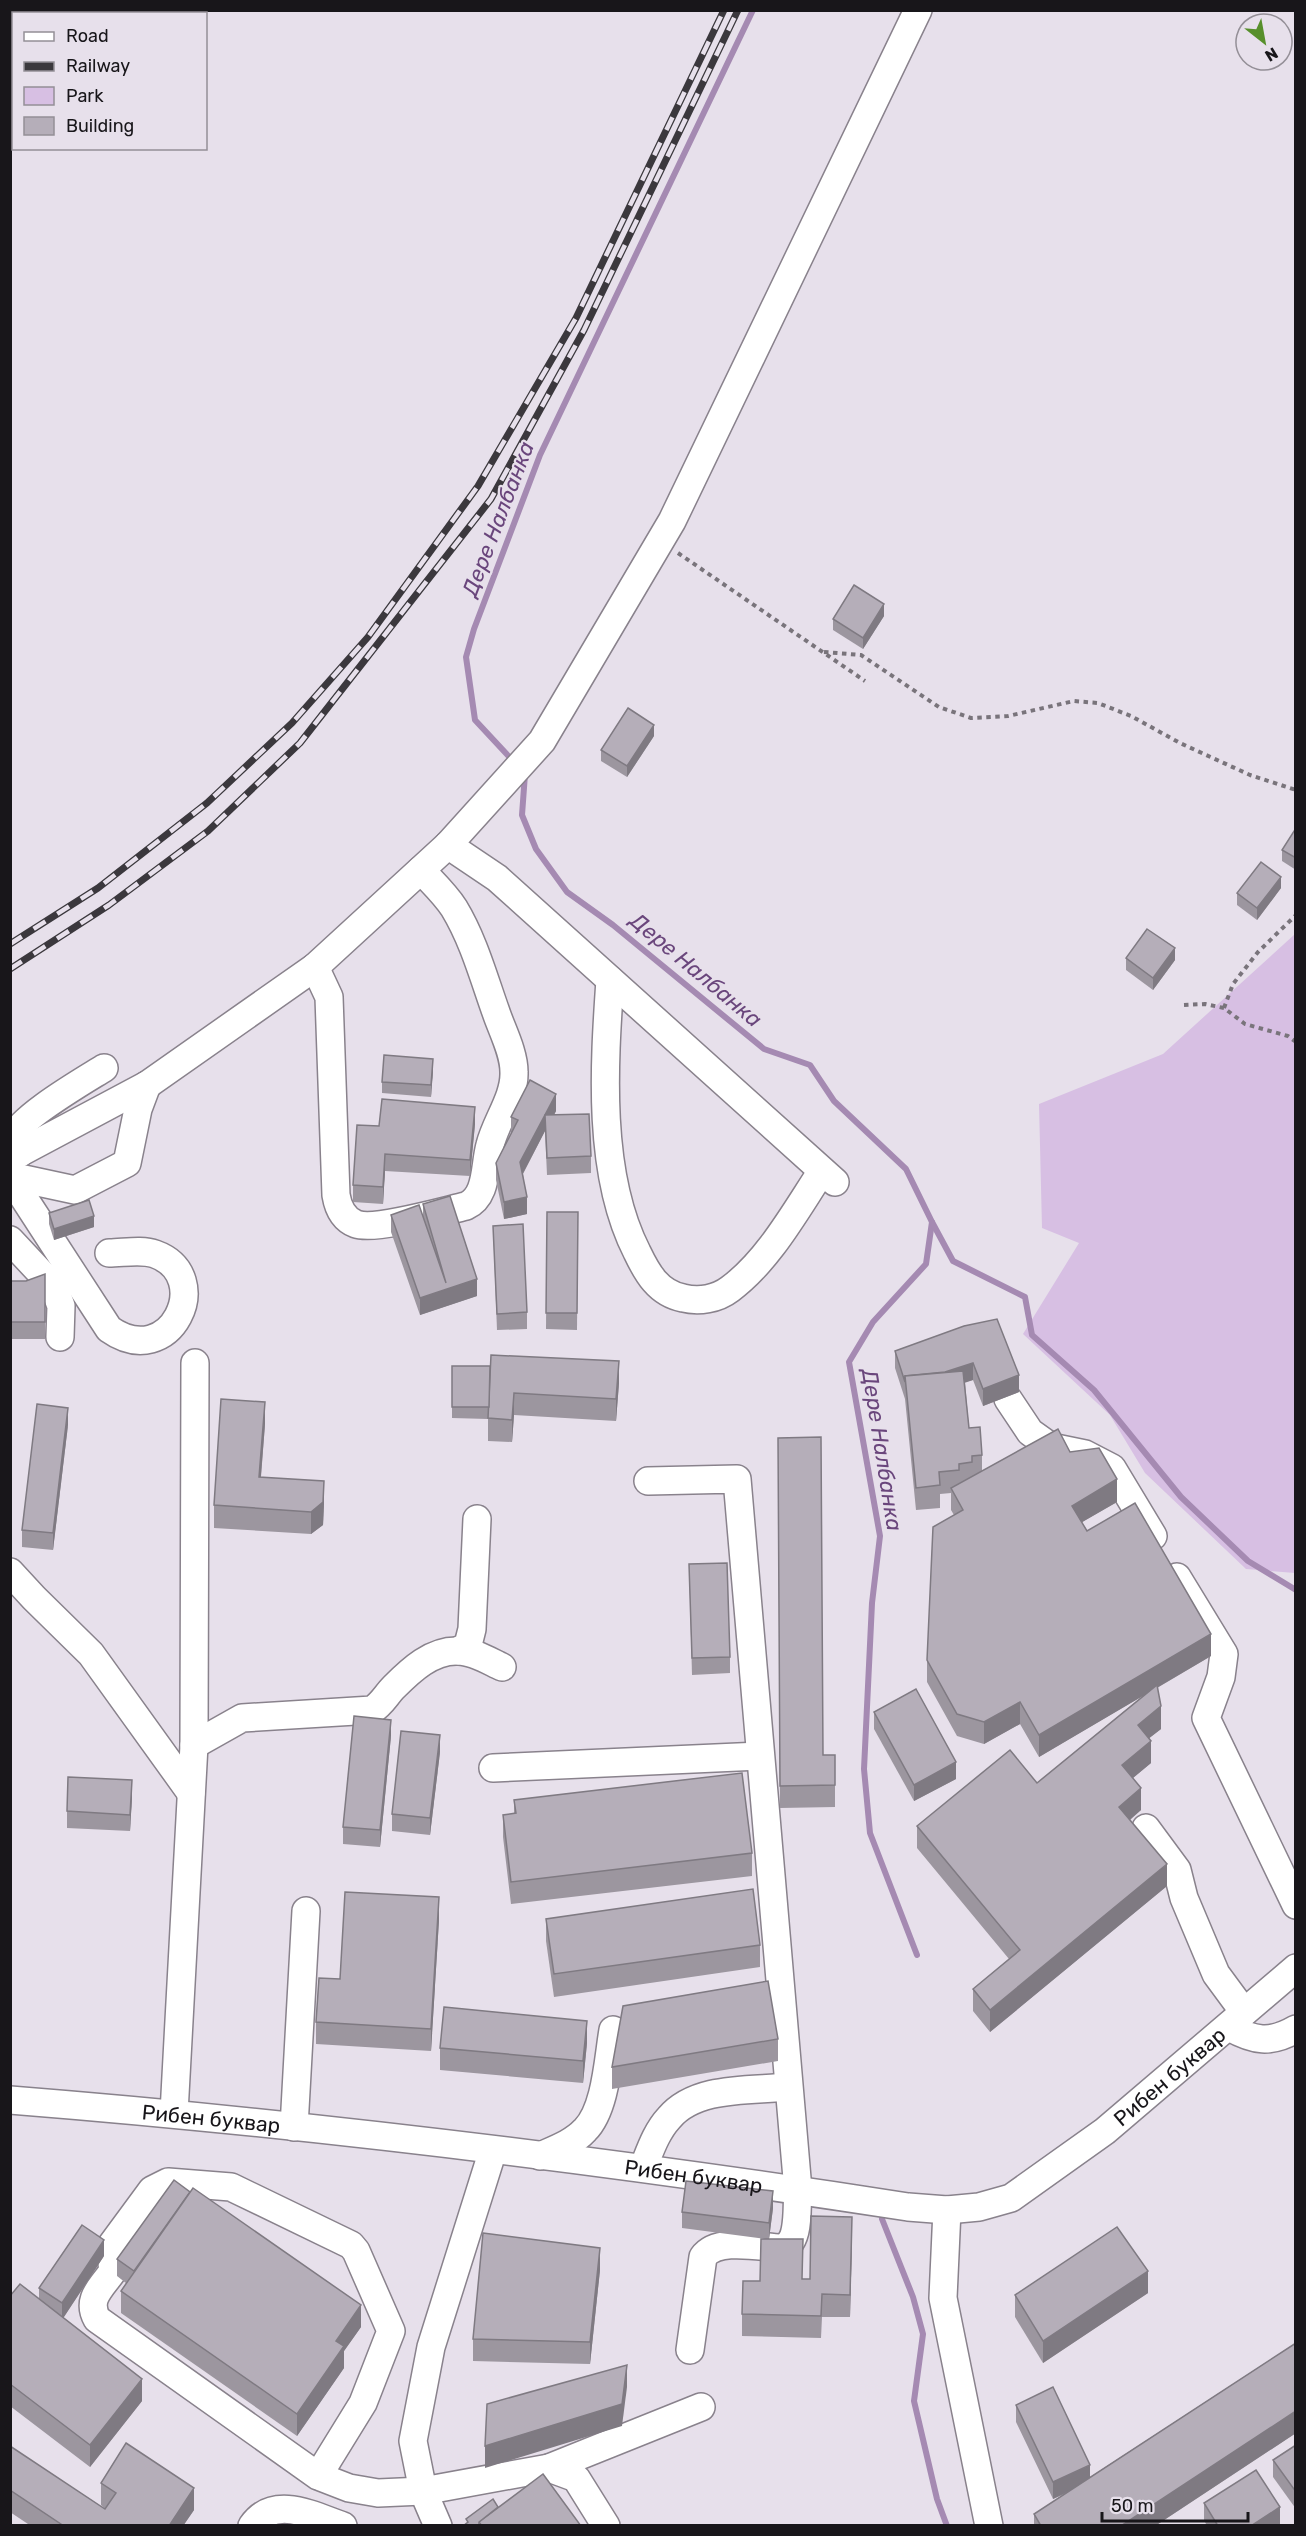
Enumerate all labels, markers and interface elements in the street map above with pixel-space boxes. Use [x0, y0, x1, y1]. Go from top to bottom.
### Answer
legend [12, 12, 207, 150]
north arrow [1234, 12, 1294, 72]
text: Road [66, 25, 109, 47]
text: N [1262, 43, 1281, 66]
text: Railway [66, 55, 130, 77]
text: Park [66, 85, 104, 107]
text: Building [66, 115, 134, 137]
water label: Дере Налбанка [455, 438, 540, 602]
water label: Дере Налбанка [623, 906, 767, 1033]
water label: Дере Налбанка [856, 1365, 908, 1533]
street label: Рибен буквар [1108, 2021, 1230, 2131]
street label: Рибен буквар [141, 2099, 282, 2137]
street label: Рибен буквар [623, 2154, 764, 2198]
scale bar [1102, 2485, 1248, 2523]
text: 50 m [1111, 2495, 1154, 2517]

